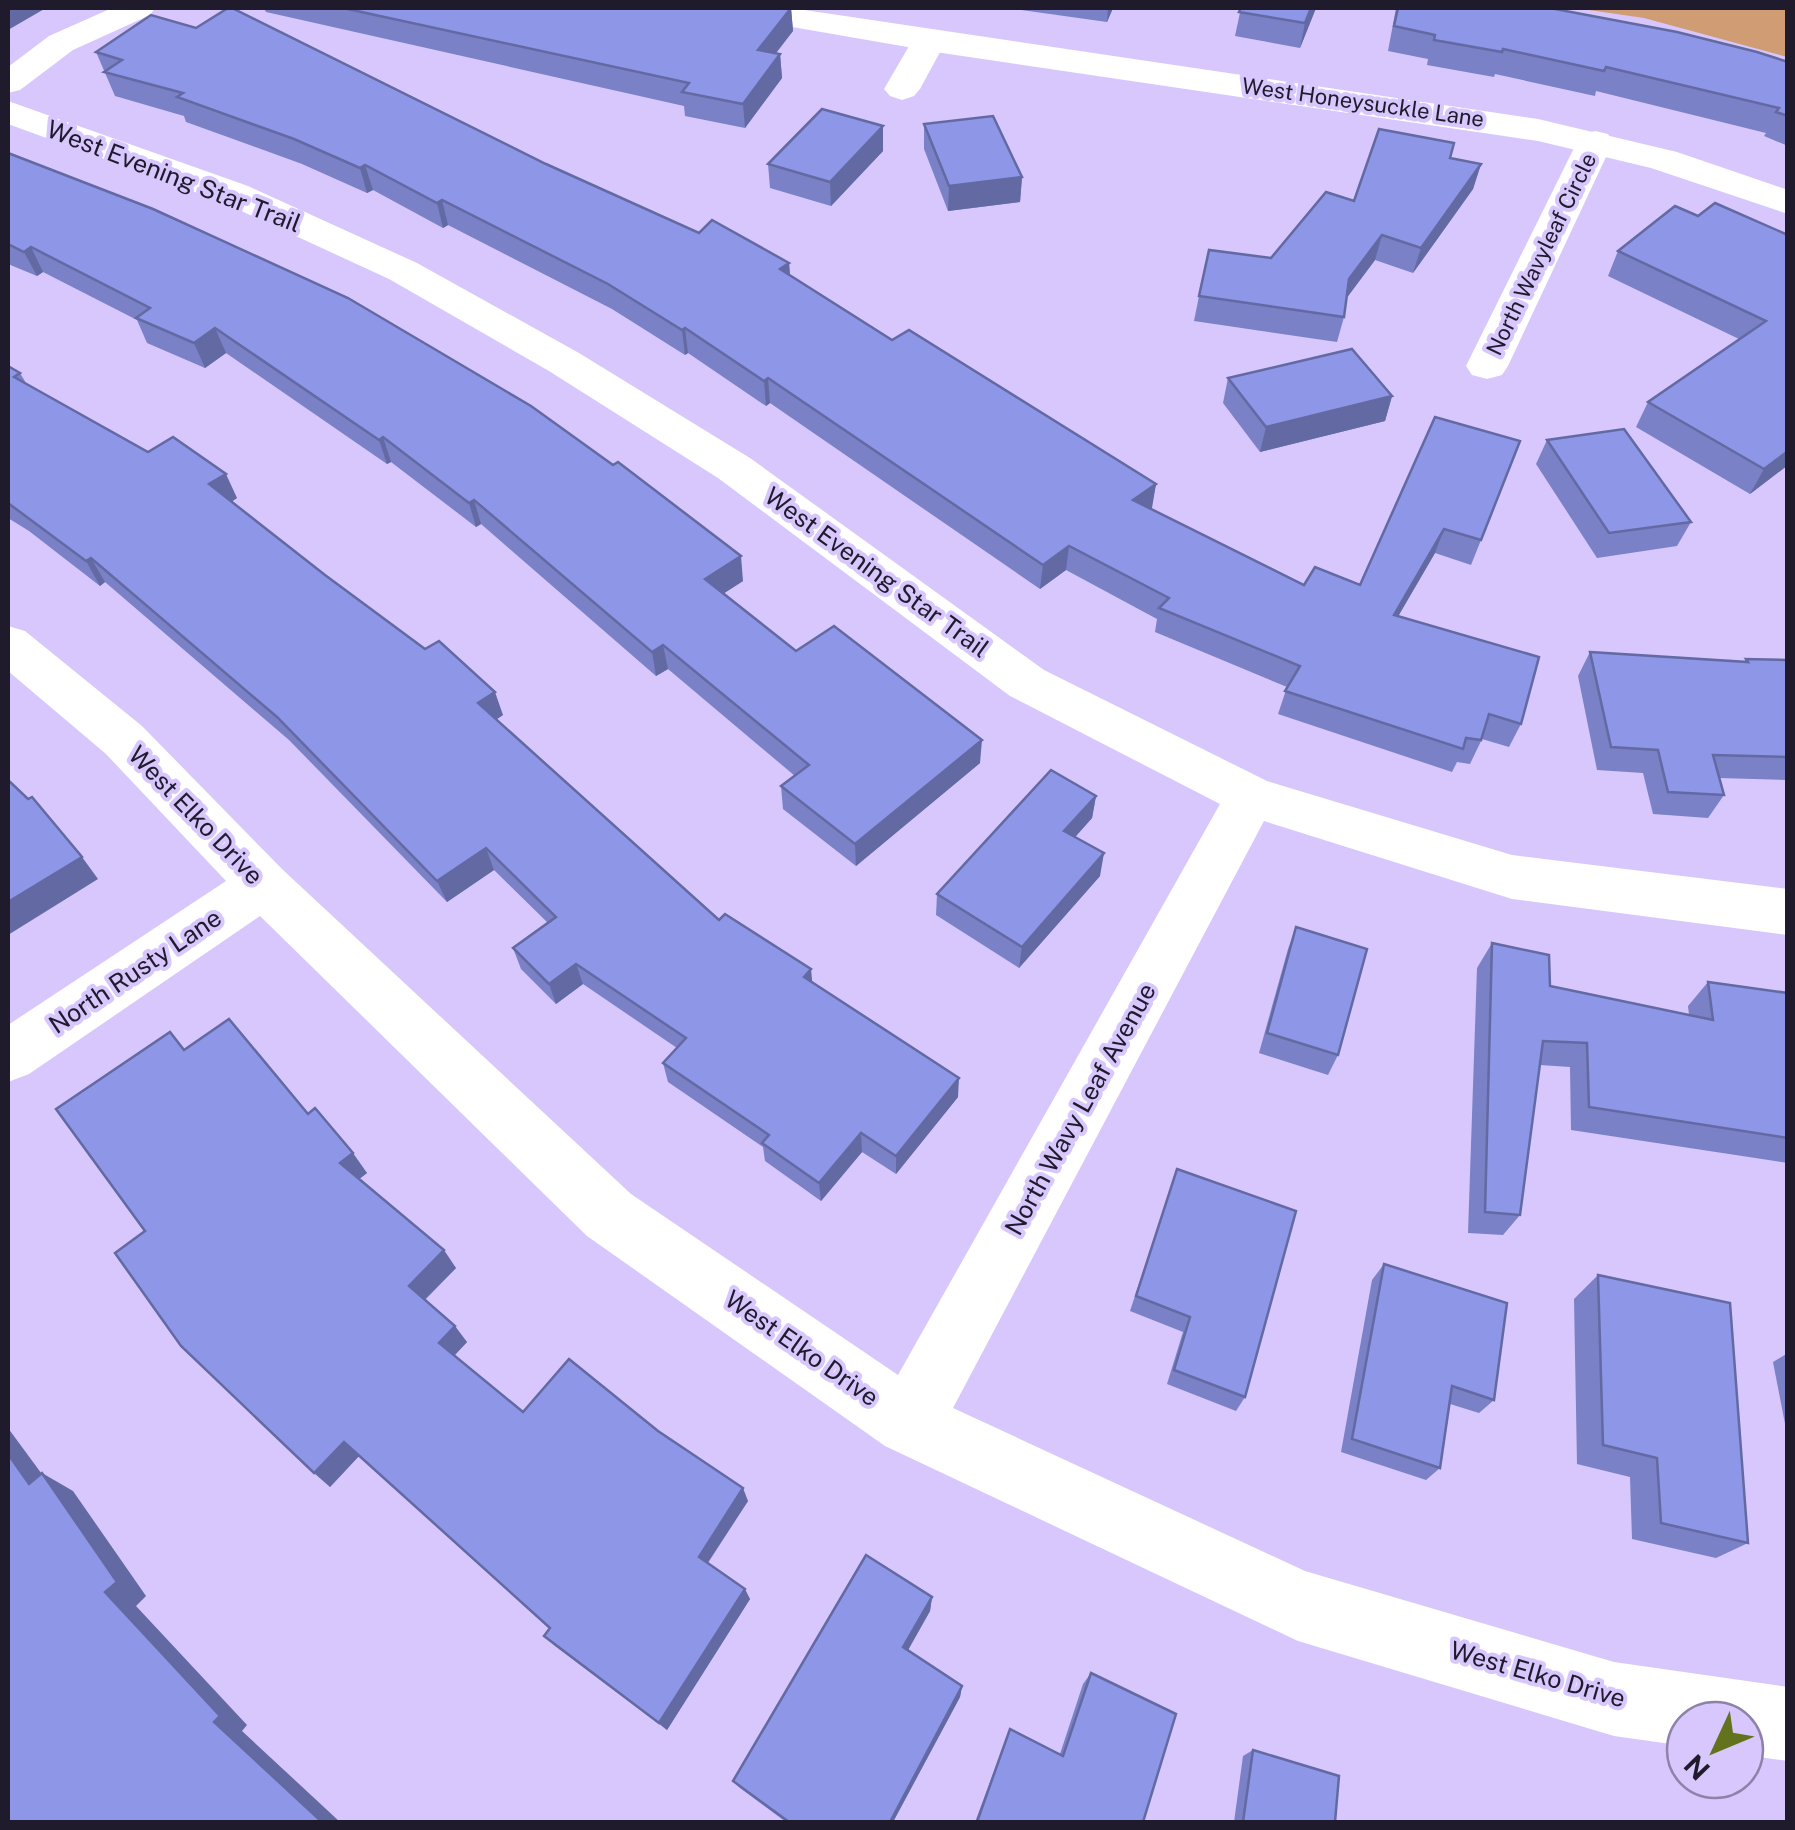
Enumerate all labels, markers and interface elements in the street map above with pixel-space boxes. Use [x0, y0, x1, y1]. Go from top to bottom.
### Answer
street label: West Honeysuckle Lane [1240, 72, 1486, 132]
street label: West Evening Star Trail [43, 114, 305, 238]
street label: North Wavyleaf Circle [1481, 149, 1601, 359]
street label: West Evening Star Trail [759, 480, 995, 664]
street label: West Elko Drive [122, 740, 270, 890]
street label: North Rusty Lane [43, 902, 227, 1040]
street label: North Wavy Leaf Avenue [998, 978, 1162, 1240]
street label: West Elko Drive [719, 1284, 885, 1412]
street label: West Elko Drive [1447, 1635, 1629, 1713]
north arrow [1665, 1700, 1765, 1800]
text: N [1677, 1748, 1716, 1787]

